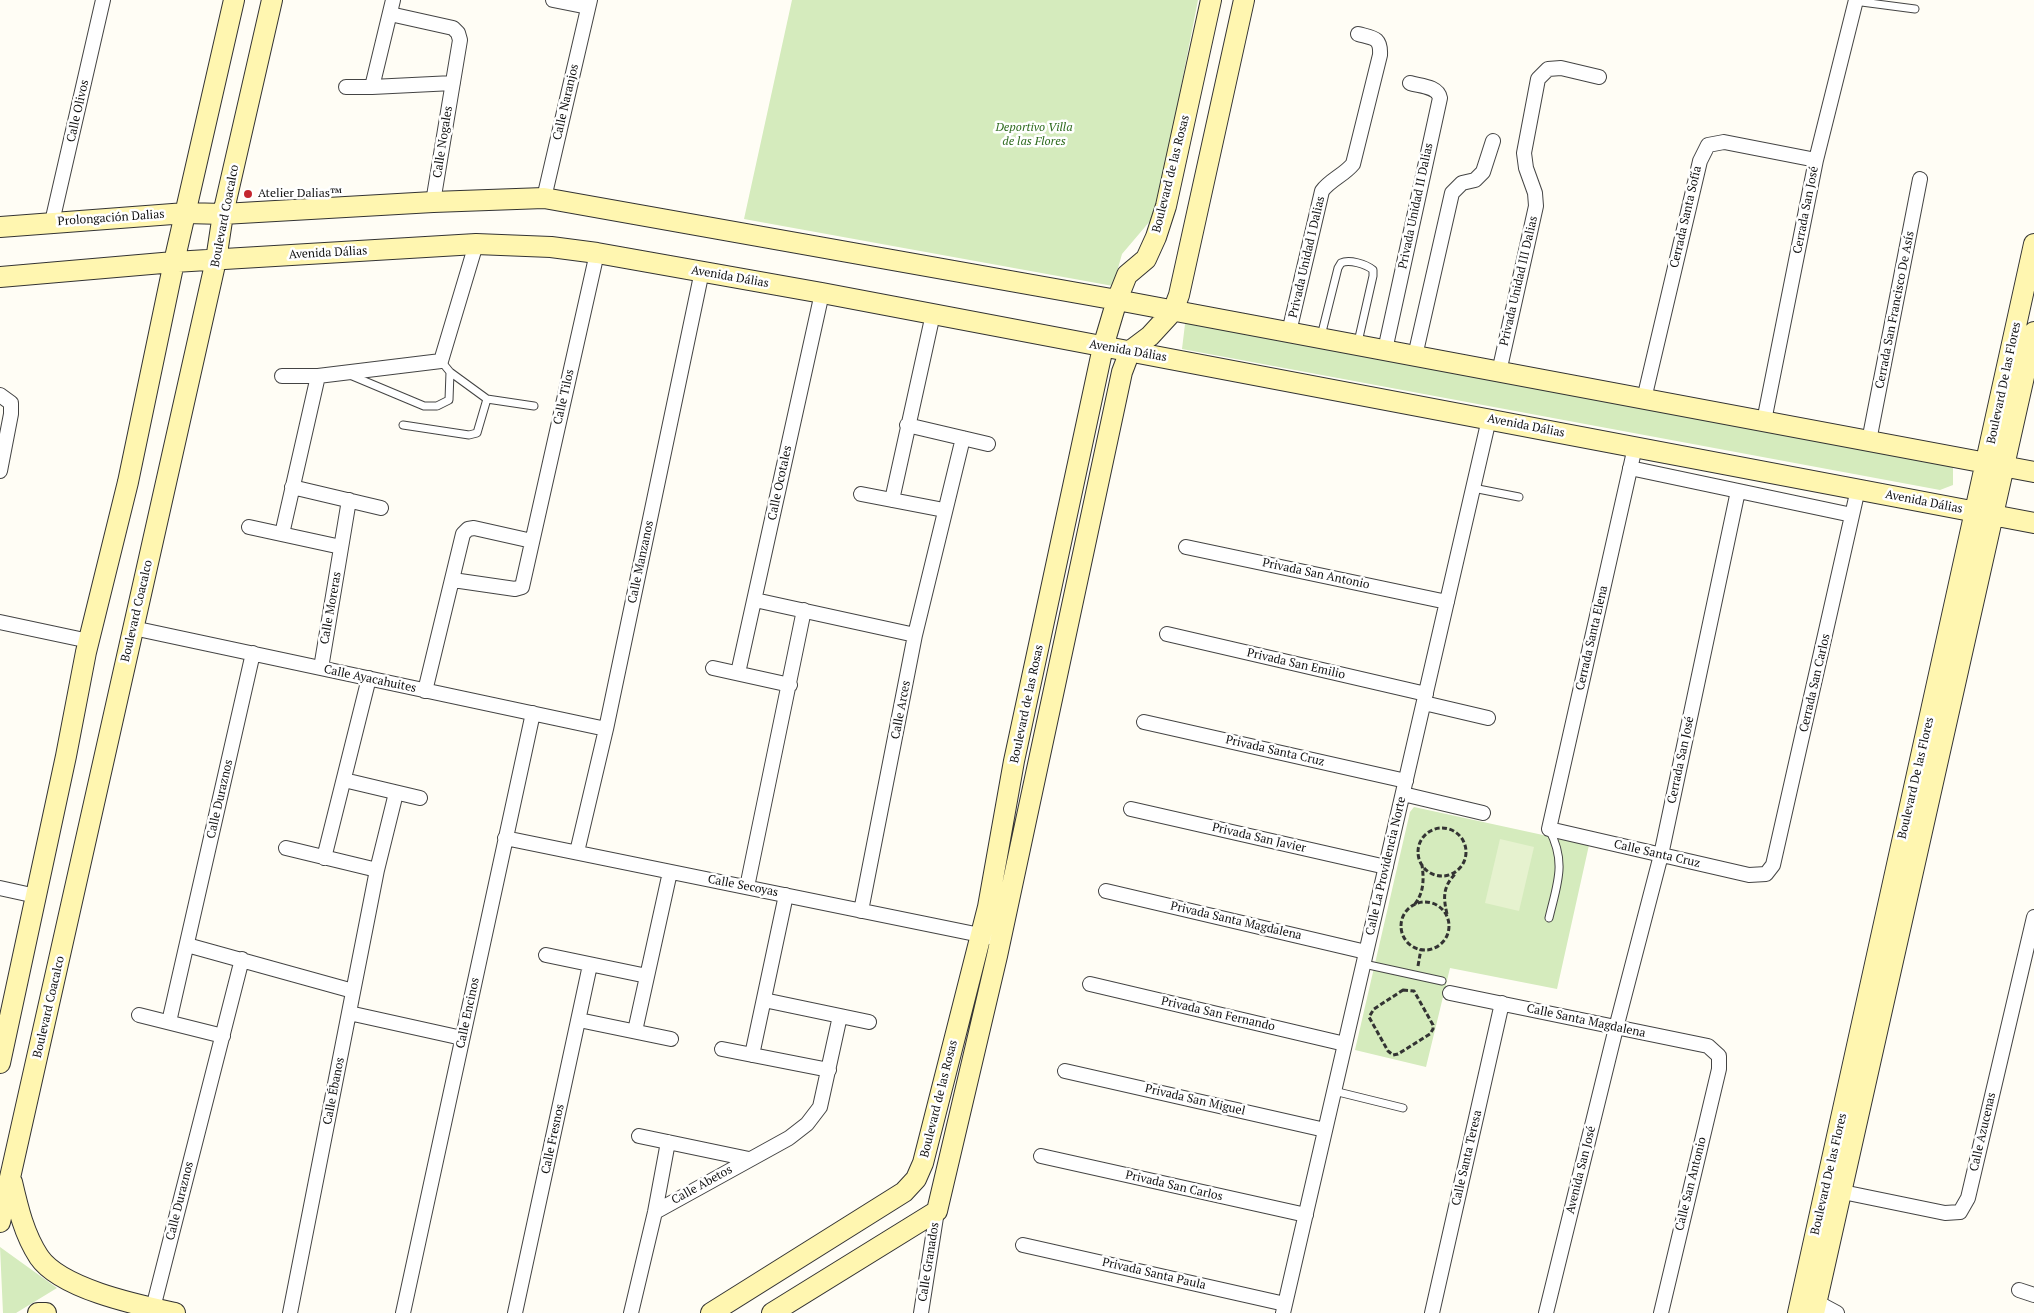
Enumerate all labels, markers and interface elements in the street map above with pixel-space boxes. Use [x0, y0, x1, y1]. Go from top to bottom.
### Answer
street label: Calle Naranjos [550, 62, 582, 142]
street label: Calle Olivos [64, 78, 92, 144]
street label: Calle Nogales [430, 105, 456, 179]
street label: Boulevard de las Rosas [1149, 114, 1193, 234]
park label: Deportivo Villa de las Flores [995, 121, 1073, 149]
street label: Privada Unidad II Dalias [1396, 142, 1436, 270]
street label: Boulevard Coacalco [208, 164, 242, 268]
street label: Cerrada Santa Sofía [1667, 165, 1705, 269]
street label: Cerrada San José [1790, 165, 1822, 255]
place label: Atelier Dalias™ [258, 187, 342, 201]
marker: Atelier Dalias™ [242, 188, 254, 200]
street label: Privada Unidad I Dalias [1286, 195, 1328, 319]
street label: Prolongación Dalias [57, 207, 165, 229]
street label: Privada Unidad III Dalias [1497, 215, 1541, 347]
street label: Cerrada San Francisco De Asís [1873, 230, 1917, 390]
street label: Avenida Dálias [288, 244, 368, 262]
street label: Avenida Dálias [690, 263, 770, 291]
street label: Boulevard De las Flores [1984, 321, 2024, 445]
street label: Avenida Dálias [1088, 337, 1168, 365]
street label: Calle Tilos [551, 368, 577, 426]
street label: Avenida Dálias [1486, 411, 1566, 441]
street label: Calle Ocotales [765, 444, 795, 522]
street label: Avenida Dálias [1884, 487, 1964, 517]
street label: Calle Manzanos [625, 519, 657, 605]
street label: Privada San Antonio [1261, 556, 1371, 592]
street label: Boulevard Coacalco [118, 559, 156, 663]
street label: Calle Moreras [318, 571, 344, 645]
street label: Cerrada Santa Elena [1573, 584, 1611, 692]
street label: Cerrada San Carlos [1797, 632, 1833, 734]
street label: Boulevard de las Rosas [1007, 644, 1047, 764]
street label: Privada San Emilio [1245, 646, 1347, 682]
street label: Calle Ayacahuites [322, 662, 418, 696]
street label: Calle Arces [888, 679, 914, 741]
street label: Cerrada San José [1665, 715, 1697, 805]
street label: Boulevard De las Flores [1895, 716, 1937, 840]
street label: Privada Santa Cruz [1224, 733, 1326, 769]
street label: Calle Duraznos [204, 758, 236, 840]
street label: Calle La Providencia Norte [1363, 795, 1409, 937]
street label: Privada San Javier [1211, 820, 1307, 856]
street label: Calle Santa Cruz [1612, 837, 1702, 871]
street label: Calle Secoyas [707, 872, 779, 900]
street label: Privada Santa Magdalena [1169, 899, 1303, 943]
street label: Boulevard Coacalco [30, 955, 68, 1059]
street label: Calle Encinos [453, 976, 483, 1050]
street label: Privada San Fernando [1160, 994, 1276, 1034]
street label: Calle Santa Magdalena [1525, 1001, 1647, 1041]
street label: Boulevard de las Rosas [917, 1039, 961, 1159]
street label: Calle Ébanos [320, 1056, 348, 1126]
street label: Privada San Miguel [1143, 1081, 1247, 1119]
street label: Calle Azucenas [1967, 1091, 1999, 1173]
street label: Calle Fresnos [539, 1103, 567, 1175]
street label: Calle Santa Teresa [1449, 1109, 1485, 1207]
street label: Boulevard De las Flores [1808, 1112, 1850, 1236]
street label: Avenida San José [1563, 1125, 1599, 1215]
street label: Calle San Antonio [1672, 1136, 1710, 1232]
street label: Calle Duraznos [163, 1160, 197, 1242]
street label: Calle Abetos [669, 1162, 735, 1208]
street label: Privada San Carlos [1124, 1168, 1224, 1204]
street label: Calle Granados [916, 1221, 942, 1303]
street label: Privada Santa Paula [1101, 1255, 1207, 1293]

